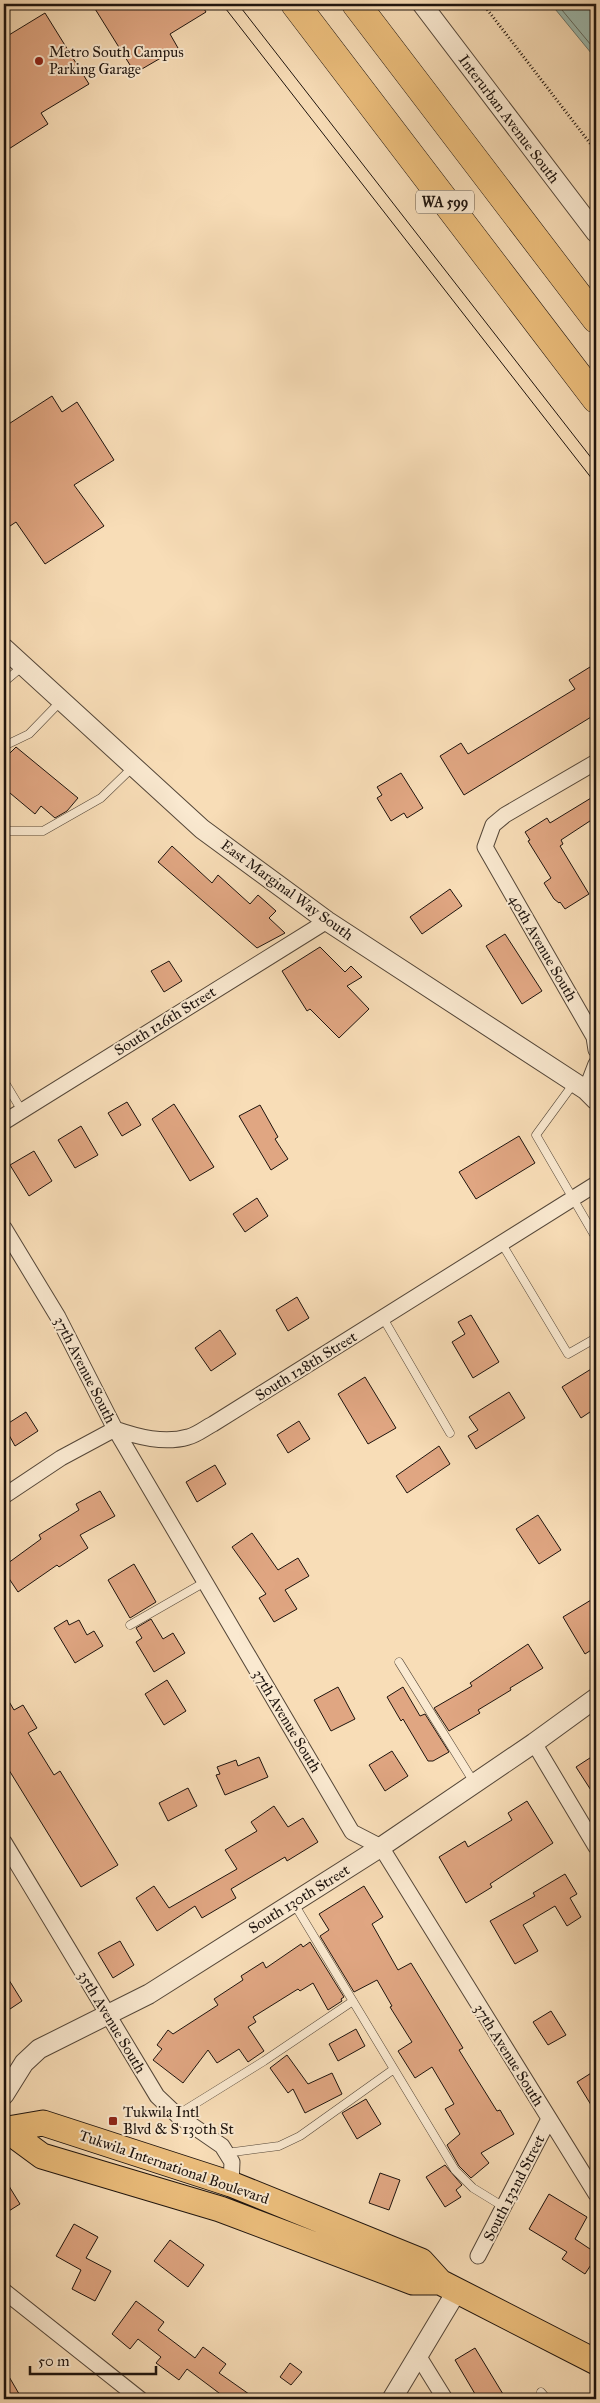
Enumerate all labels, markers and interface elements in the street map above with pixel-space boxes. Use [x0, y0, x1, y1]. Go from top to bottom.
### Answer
place label: Metro South Campus Parking Garage [49, 43, 184, 78]
street label: Interurban Avenue South [455, 51, 564, 187]
marker: Metro South Campus Parking Garage [33, 55, 45, 67]
road number: WA 599 [416, 190, 474, 213]
street label: East Marginal Way South [217, 836, 357, 944]
street label: 40th Avenue South [505, 891, 581, 1005]
street label: South 126th Street [111, 982, 220, 1059]
street label: 37th Avenue South [50, 1314, 120, 1427]
street label: South 128th Street [252, 1327, 361, 1405]
street label: 37th Avenue South [249, 1666, 325, 1776]
street label: South 130th Street [245, 1860, 354, 1937]
street label: 35th Avenue South [74, 1968, 150, 2077]
street label: 37th Avenue South [470, 2001, 548, 2110]
place label: Tukwila Intl Blvd & S 130th St [123, 2103, 235, 2138]
marker: Tukwila Intl Blvd & S 130th St [107, 2115, 119, 2127]
street label: Tukwila International Boulevard [77, 2126, 272, 2208]
street label: South 132nd Street [480, 2131, 549, 2244]
scale bar [30, 2343, 156, 2375]
text: 50 m [38, 2352, 70, 2370]

